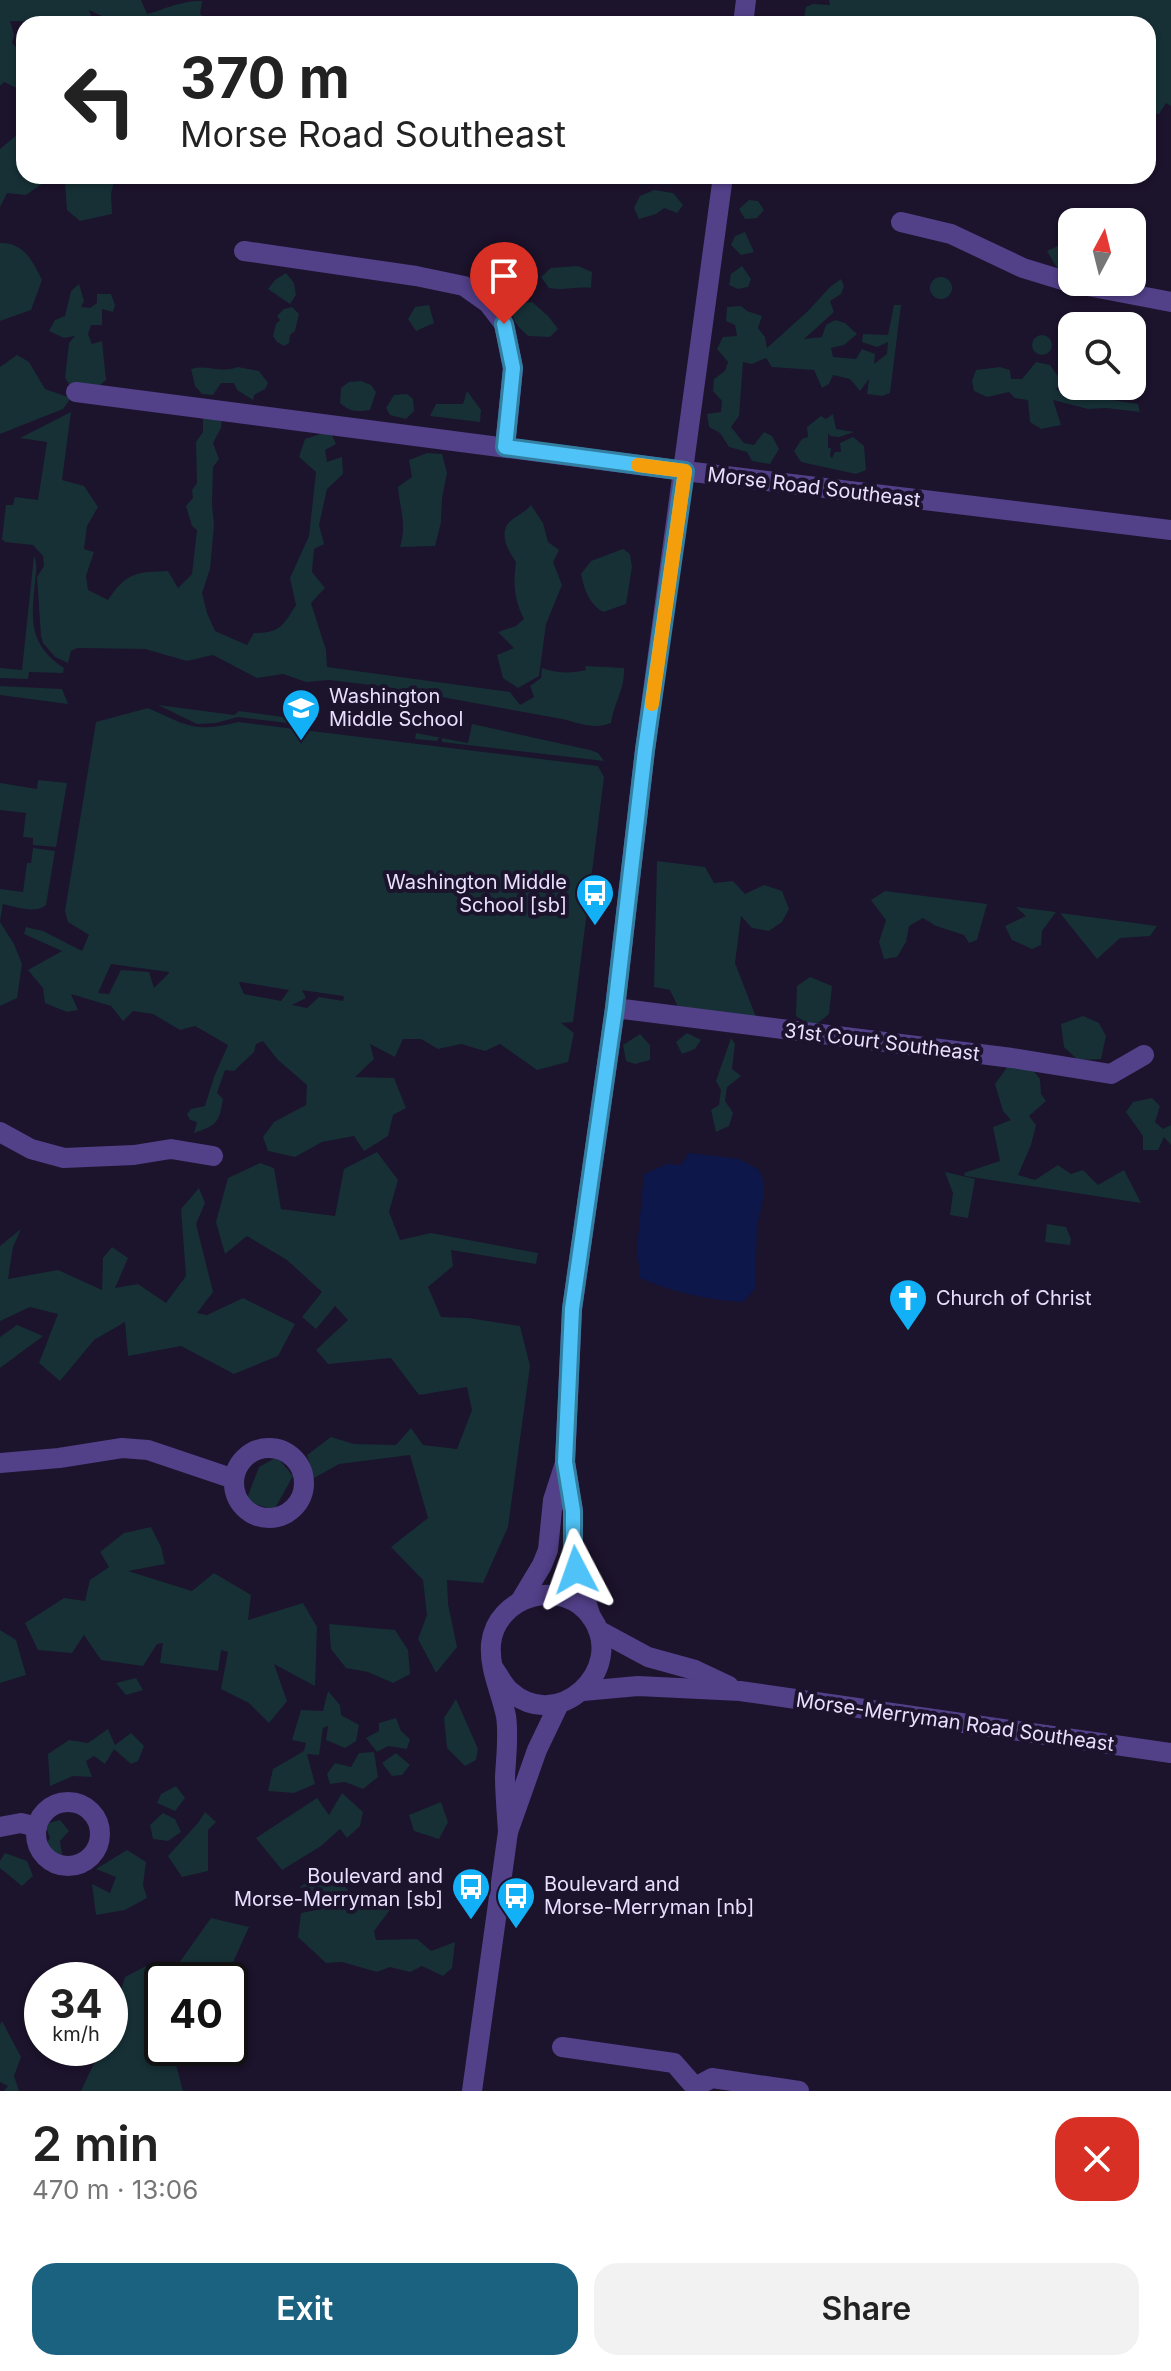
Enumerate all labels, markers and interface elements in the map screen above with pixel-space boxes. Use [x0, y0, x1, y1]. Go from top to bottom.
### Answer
text: 370 m [180, 44, 350, 112]
icon: left [48, 48, 152, 152]
text: Morse Road Southeast [180, 112, 566, 156]
north arrow [1058, 208, 1146, 296]
map controls [1058, 208, 1146, 400]
pin [470, 242, 538, 324]
icon: arrive [482, 254, 526, 298]
button: search [1058, 312, 1146, 400]
street label: Morse Road Southeast [706, 462, 922, 512]
place label: Washington Middle School [329, 684, 463, 731]
school or university icon: Washington Middle School [280, 687, 322, 742]
place label: Washington Middle School [sb] [386, 870, 567, 917]
bus stop icon: Washington Middle School [sb] [574, 872, 616, 927]
street label: 31st Court Southeast [783, 1018, 982, 1066]
church icon: Church of Christ [887, 1277, 929, 1332]
place label: Church of Christ [936, 1286, 1092, 1310]
position arrow [534, 1528, 618, 1612]
street label: Morse-Merryman Road Southeast [794, 1688, 1116, 1756]
place label: Boulevard and Morse-Merryman [sb] [234, 1864, 443, 1911]
bus stop icon: Boulevard and Morse-Merryman [sb] [450, 1866, 492, 1921]
place label: Boulevard and Morse-Merryman [nb] [544, 1872, 754, 1919]
bus stop icon: Boulevard and Morse-Merryman [nb] [495, 1875, 537, 1930]
speed limit sign: 40 [144, 1962, 248, 2066]
text: 34 [50, 1979, 102, 2028]
text: km/h [52, 2022, 100, 2046]
text: 2 min [32, 2114, 159, 2173]
button: close [1055, 2117, 1139, 2201]
text: 470 m · 13:06 [32, 2174, 198, 2205]
button: Exit [32, 2263, 578, 2355]
button: Share [594, 2263, 1139, 2355]

